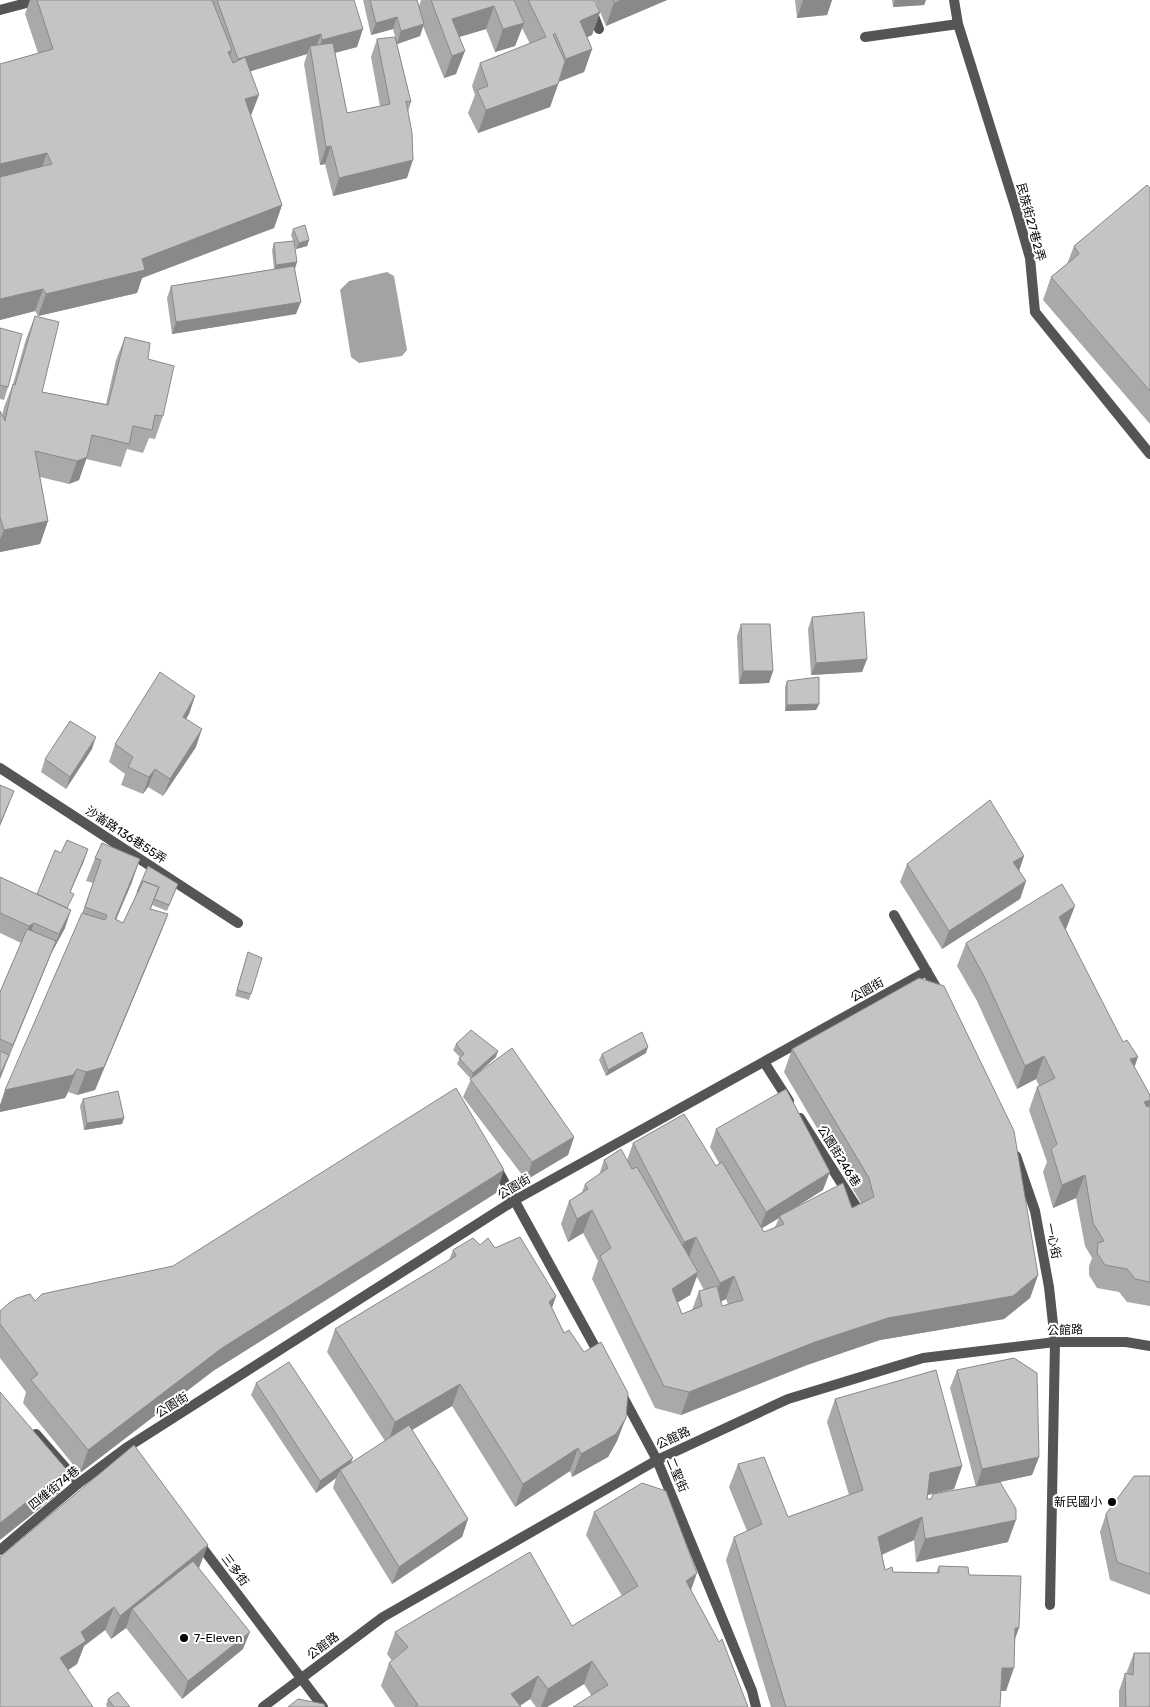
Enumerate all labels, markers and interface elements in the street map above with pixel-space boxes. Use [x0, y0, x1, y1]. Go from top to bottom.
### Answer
street label: 民族街27巷2弄 [1014, 181, 1048, 263]
street label: 沙崙路136巷55弄 [83, 804, 169, 866]
street label: 公園街 [848, 975, 886, 1005]
street label: 公園街246巷 [815, 1123, 863, 1189]
street label: 公園街 [495, 1172, 533, 1202]
street label: 一心街 [1043, 1222, 1063, 1260]
street label: 公館路 [1047, 1322, 1083, 1338]
street label: 公園街 [153, 1390, 191, 1420]
street label: 公館路 [654, 1424, 692, 1452]
street label: 二聖街 [664, 1456, 690, 1494]
street label: 四維街74巷 [26, 1463, 82, 1513]
place label: 新民國小 [1054, 1495, 1102, 1509]
marker: 新民國小 [1106, 1496, 1118, 1508]
street label: 三多街 [219, 1551, 251, 1589]
street label: 公館路 [304, 1630, 342, 1662]
place label: 7-Eleven [194, 1631, 243, 1645]
marker: 7-Eleven [178, 1632, 190, 1644]

